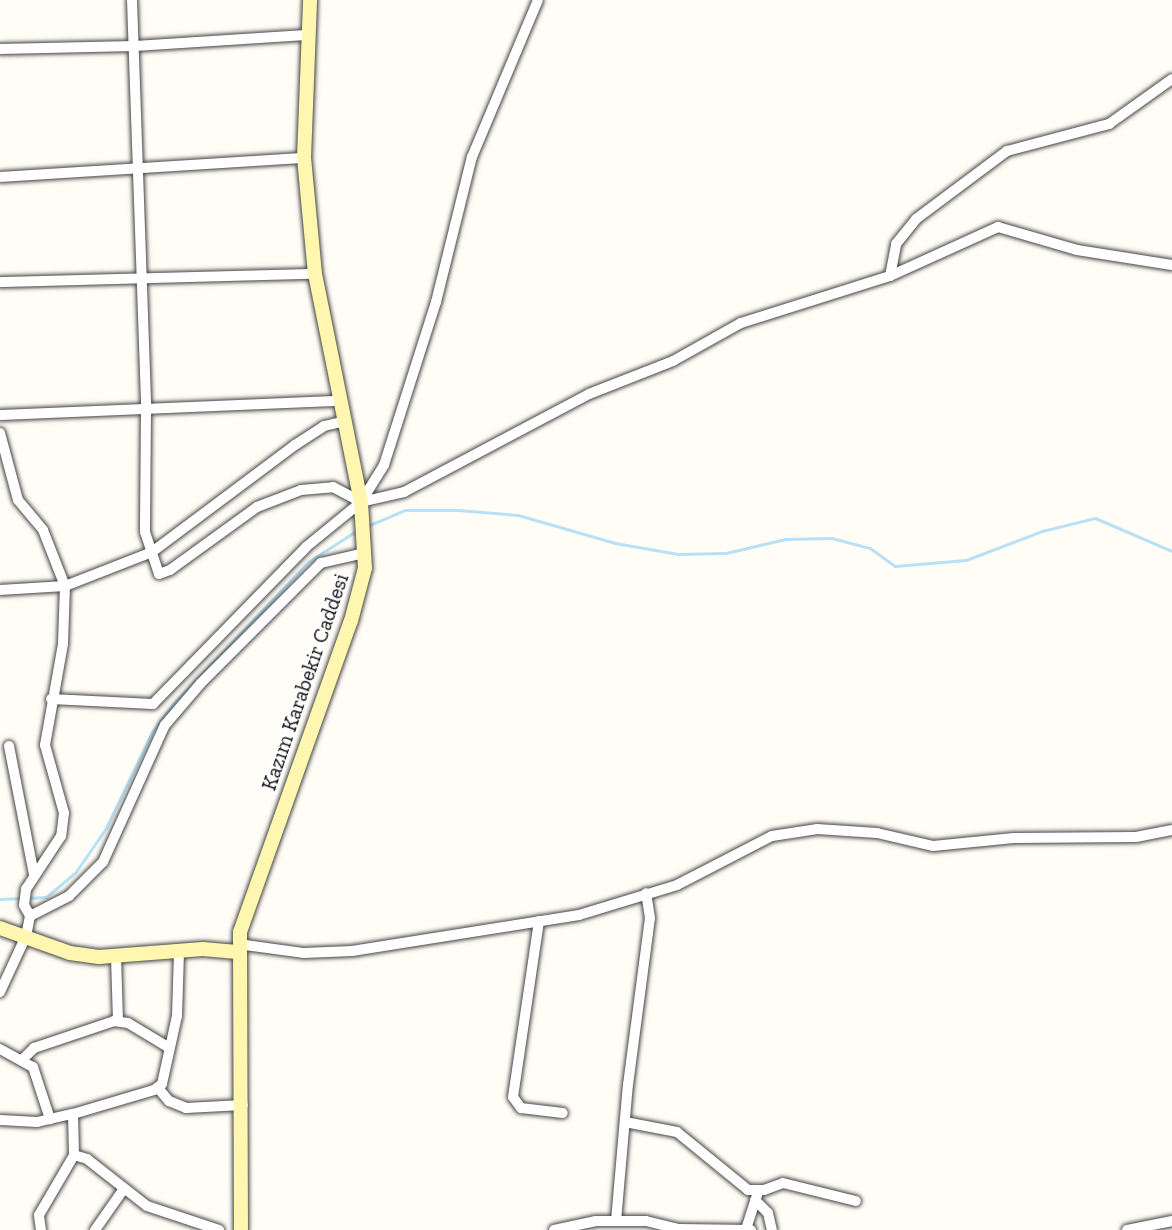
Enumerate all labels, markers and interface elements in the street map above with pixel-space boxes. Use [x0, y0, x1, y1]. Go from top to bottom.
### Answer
street label: Kazım Karabekir Caddesi [256, 570, 354, 794]

